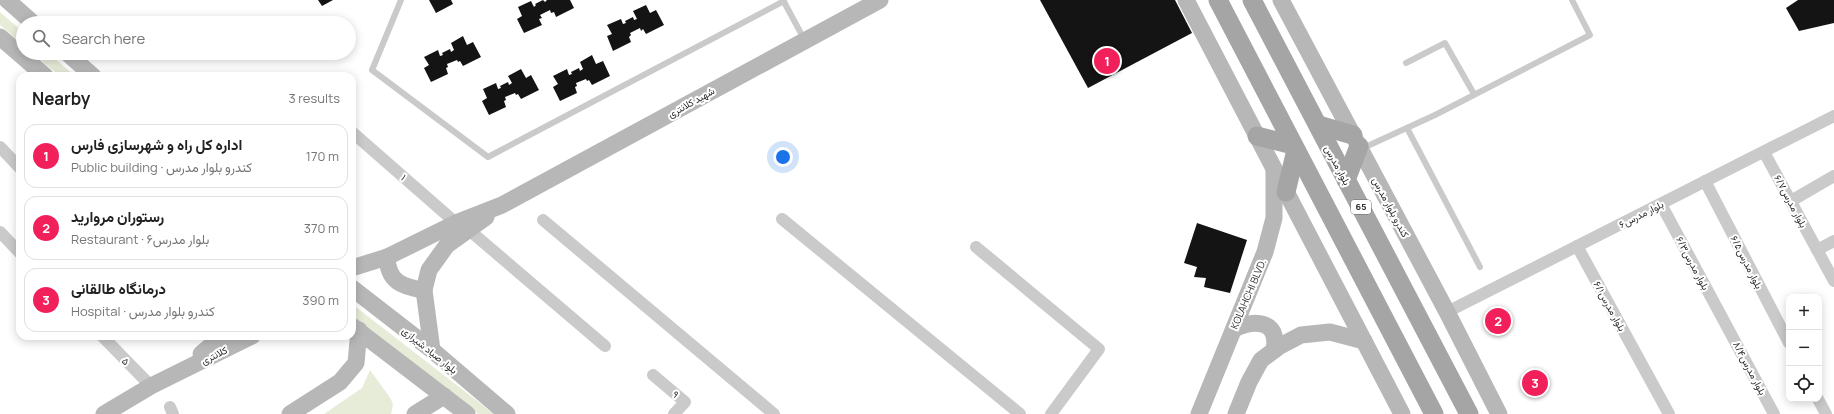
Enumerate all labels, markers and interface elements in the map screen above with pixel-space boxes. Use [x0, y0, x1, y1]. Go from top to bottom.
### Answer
search box [16, 16, 356, 60]
icon: search [30, 27, 52, 49]
text: Search here [62, 28, 145, 49]
pin: 1 [1094, 46, 1120, 76]
street label: شهید کلانتری [665, 83, 717, 121]
text: Nearby [32, 87, 90, 110]
text: 3 results [288, 89, 340, 107]
text: اداره کل راه و شهرسازی فارس [71, 134, 242, 155]
street label: بلوار مدرس [1322, 143, 1354, 187]
text: 1 [43, 147, 49, 165]
text: 170 m [306, 147, 339, 165]
your location [773, 147, 793, 167]
text: Public building · کندرو بلوار مدرس [71, 158, 252, 176]
street label: ۱ [398, 171, 410, 183]
street label: بلوار مدرس۶/۷ [1771, 172, 1811, 230]
street label: کندرو بلوار مدرس [1369, 174, 1413, 240]
street label: بلوار مدرس۶ [1616, 197, 1666, 231]
road number: 65 [1351, 200, 1371, 214]
text: رستوران مروارید [71, 206, 164, 227]
text: 2 [42, 219, 50, 237]
text: 370 m [304, 219, 339, 237]
text: Restaurant · بلوار مدرس۶ [71, 230, 209, 248]
street label: بلوار مدرس۶/۵ [1728, 233, 1766, 291]
street label: بلوار مدرس۶/۳ [1673, 234, 1713, 292]
street label: KOLAHCHI BLVD. [1227, 257, 1269, 331]
text: درمانگاه طالقانی [71, 278, 166, 299]
street label: بلوار مدرس۶/۱ [1591, 279, 1629, 334]
text: 3 [42, 291, 50, 309]
text: 390 m [302, 291, 339, 309]
map controls [1786, 294, 1822, 402]
button: + [1786, 294, 1822, 330]
text: Hospital · کندرو بلوار مدرس [71, 302, 215, 320]
pin: 2 [1485, 306, 1511, 336]
street label: بلوار صیاد شیرازی [399, 323, 461, 377]
button: − [1786, 330, 1822, 366]
street label: بلوار مدرس۸/۴ [1730, 339, 1770, 397]
street label: کلانتری [198, 342, 230, 367]
street label: ۵ [119, 354, 133, 368]
button: locate [1786, 366, 1822, 402]
pin: 3 [1522, 368, 1548, 398]
street label: ۹ [670, 387, 682, 401]

